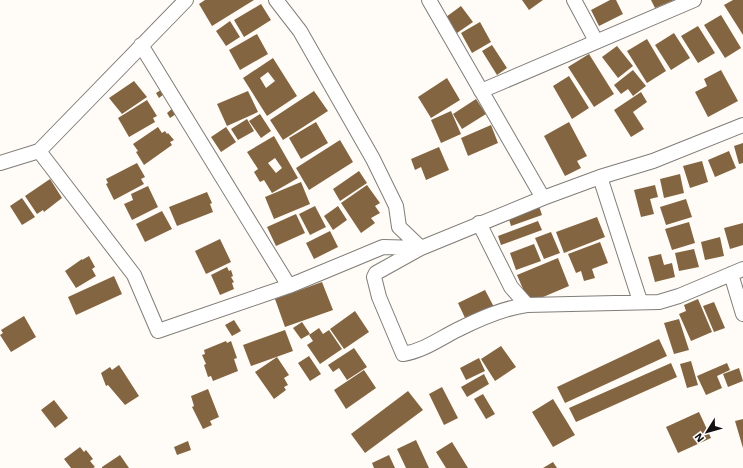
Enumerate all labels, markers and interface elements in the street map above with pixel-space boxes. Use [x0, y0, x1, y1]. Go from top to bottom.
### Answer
north arrow [687, 412, 727, 452]
text: N [692, 431, 707, 445]

